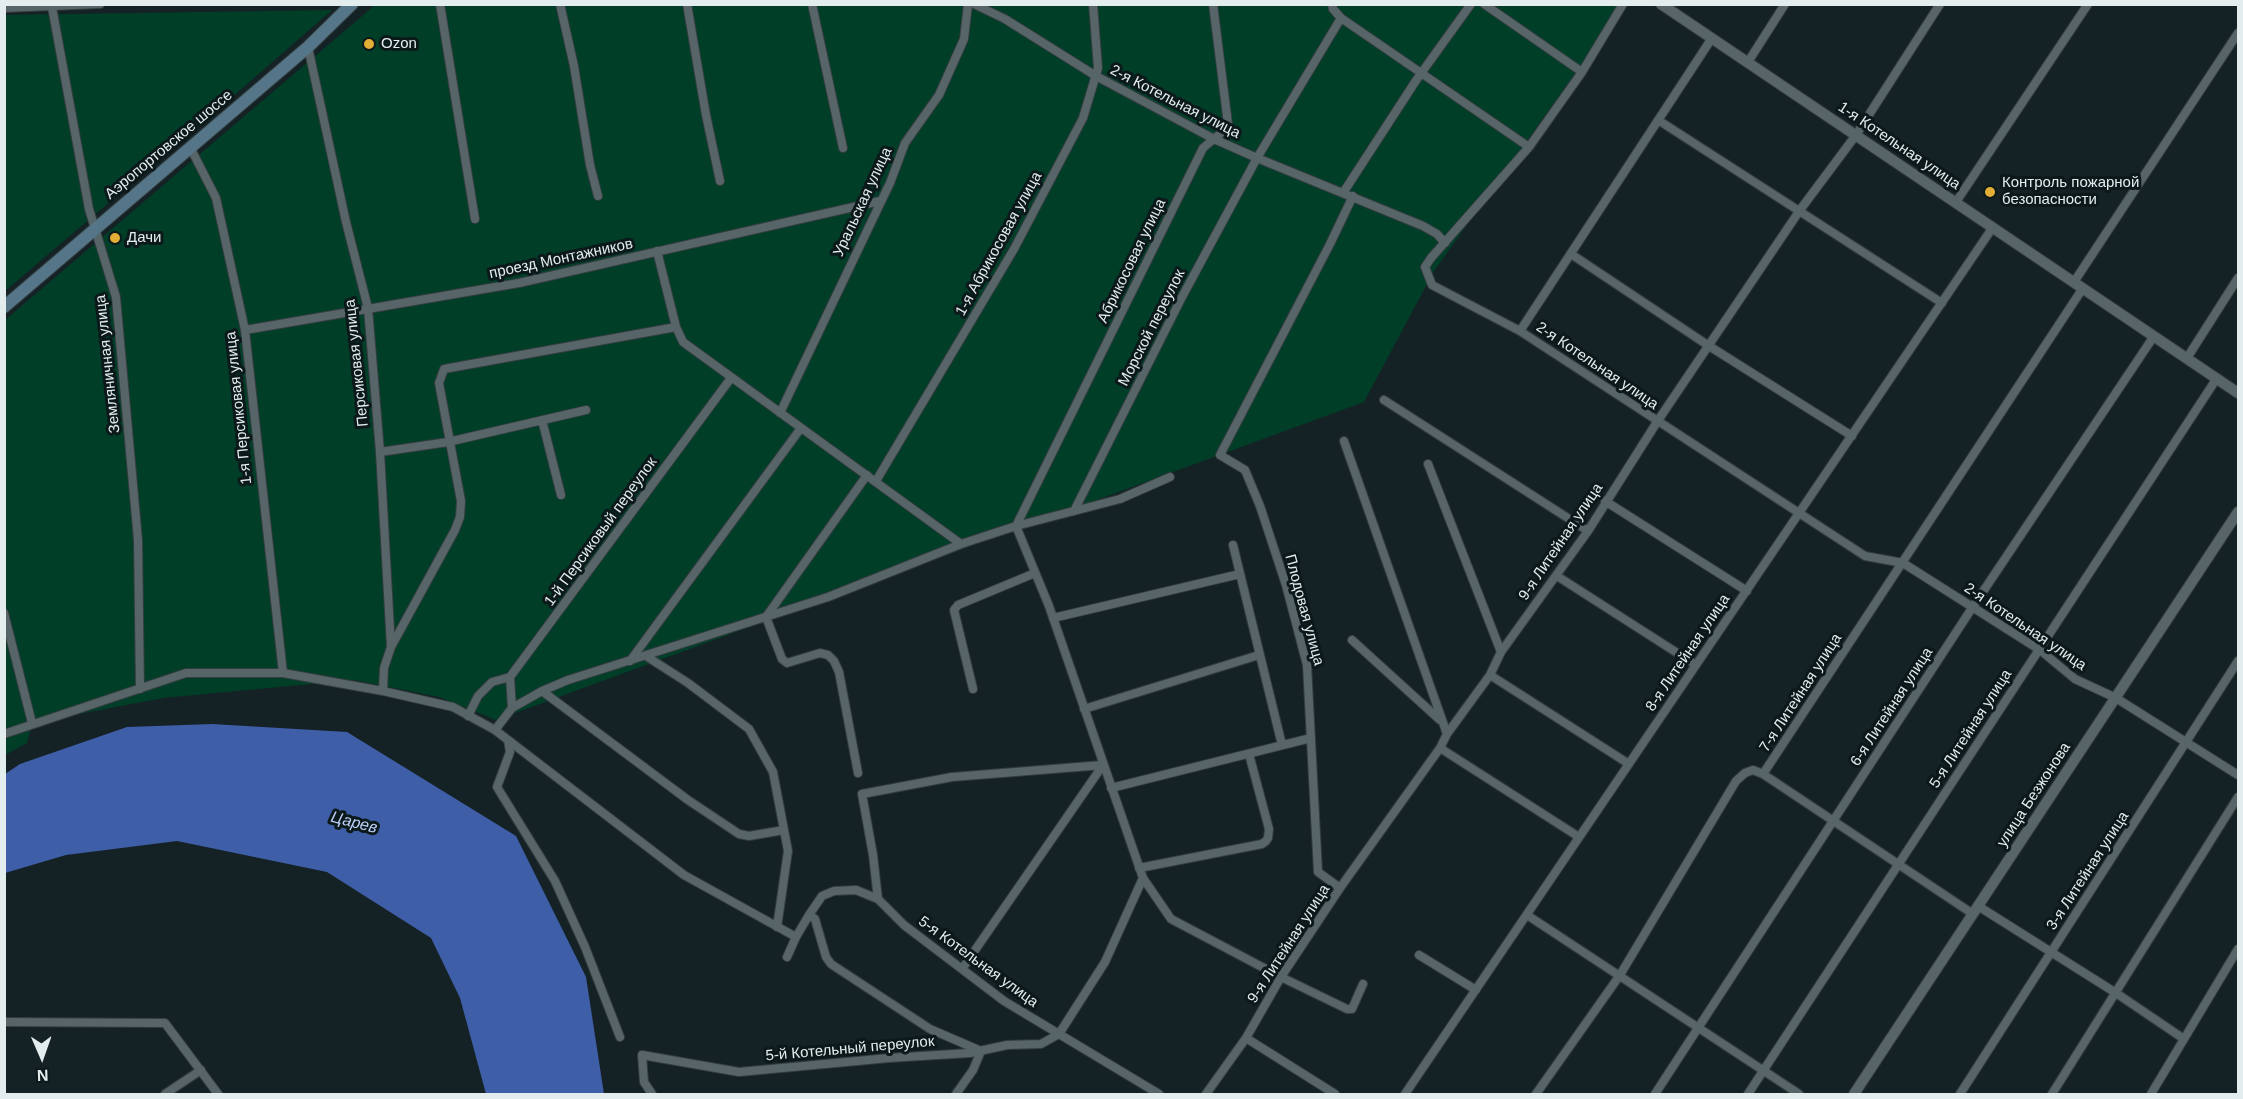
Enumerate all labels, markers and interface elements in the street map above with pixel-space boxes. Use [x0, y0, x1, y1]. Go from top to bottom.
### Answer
place label: Ozon [381, 35, 417, 53]
marker: Ozon [362, 37, 376, 51]
street label: 2-я Котельная улица [1107, 61, 1243, 143]
street label: Аэропортовское шоссе [102, 86, 236, 204]
street label: 1-я Котельная улица [1834, 98, 1964, 194]
street label: Уральская улица [830, 145, 896, 259]
street label: 1-я Абрикосовая улица [952, 169, 1046, 319]
place label: Контроль пожарной безопасности [2002, 174, 2139, 209]
marker: Контроль пожарной безопасности [1983, 185, 1997, 199]
street label: Абрикосовая улица [1094, 196, 1170, 326]
place label: Дачи [127, 229, 161, 247]
marker: Дачи [108, 231, 122, 245]
street label: проезд Монтажников [488, 235, 634, 283]
street label: Морской переулок [1115, 267, 1189, 389]
street label: Земляничная улица [92, 294, 124, 434]
street label: Персиковая улица [341, 298, 373, 428]
street label: 2-я Котельная улица [1532, 318, 1662, 414]
street label: 1-я Персиковая улица [222, 331, 256, 485]
street label: 1-й Персиковый переулок [541, 454, 661, 610]
street label: 9-я Литейная улица [1515, 480, 1607, 604]
street label: Плодовая улица [1280, 552, 1328, 668]
street label: 2-я Котельная улица [1960, 579, 2090, 675]
street label: 8-я Литейная улица [1642, 591, 1734, 715]
street label: 7-я Литейная улица [1756, 630, 1846, 756]
street label: 6-я Литейная улица [1847, 644, 1937, 770]
street label: 5-я Литейная улица [1926, 666, 2016, 792]
street label: улица Безжонова [1993, 739, 2075, 851]
water label: Царев [329, 808, 379, 838]
street label: 3-я Литейная улица [2043, 808, 2133, 934]
street label: 9-я Литейная улица [1244, 881, 1334, 1007]
street label: 5-я Котельная улица [915, 913, 1041, 1011]
north arrow [12, 1027, 72, 1087]
street label: 5-й Котельный переулок [765, 1033, 935, 1065]
text: N [37, 1067, 49, 1084]

